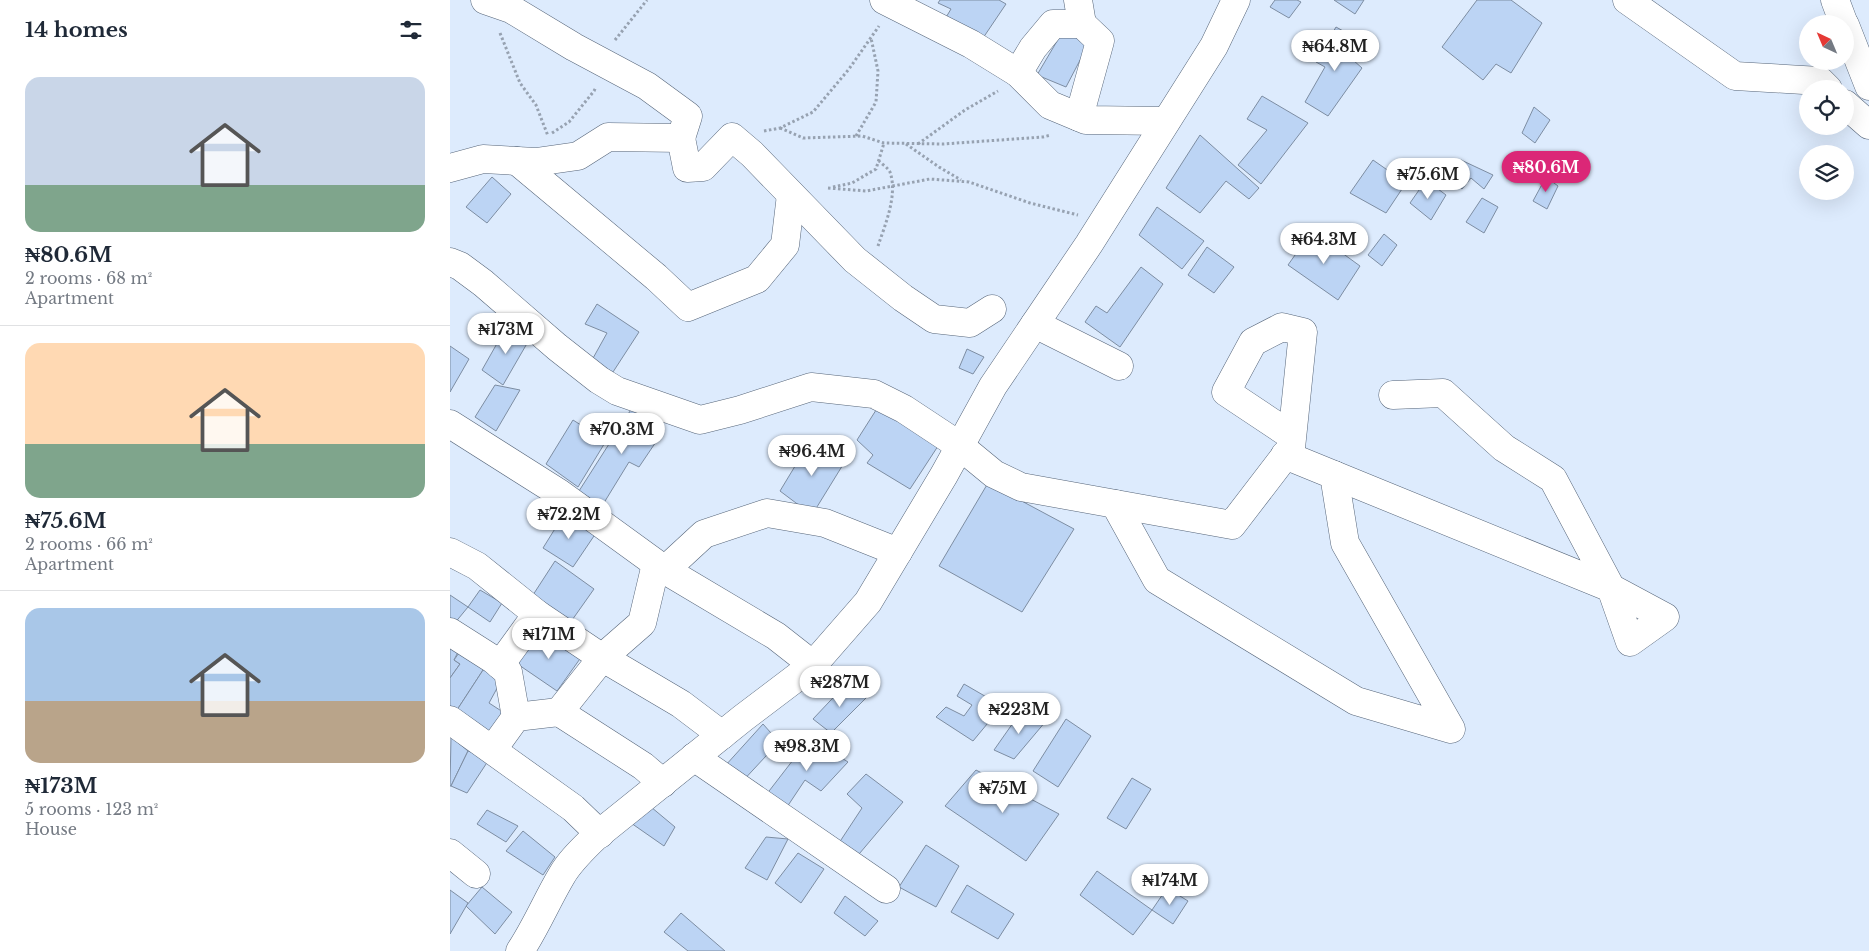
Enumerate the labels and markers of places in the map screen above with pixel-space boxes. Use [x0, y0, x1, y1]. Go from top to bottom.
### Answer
pin: ₦64.8M [1294, 30, 1376, 72]
pin: ₦80.6M [1505, 150, 1587, 193]
pin: ₦75.6M [1387, 158, 1469, 200]
pin: ₦64.3M [1283, 222, 1365, 265]
pin: ₦173M [471, 312, 541, 355]
pin: ₦70.3M [581, 412, 663, 455]
pin: ₦96.4M [771, 434, 853, 477]
pin: ₦72.2M [528, 498, 610, 540]
pin: ₦171M [514, 618, 584, 660]
pin: ₦287M [805, 666, 875, 708]
pin: ₦223M [984, 692, 1054, 735]
pin: ₦98.3M [766, 730, 848, 772]
pin: ₦75M [973, 772, 1033, 814]
pin: ₦174M [1135, 864, 1205, 906]

